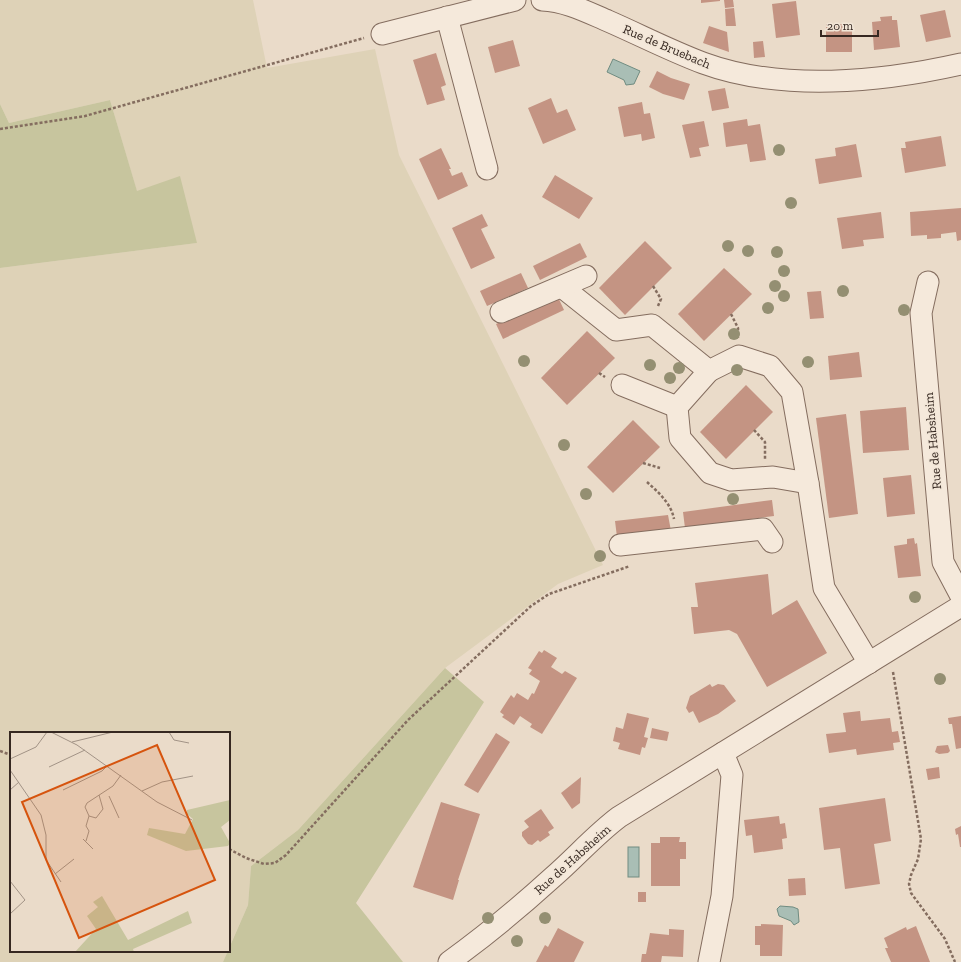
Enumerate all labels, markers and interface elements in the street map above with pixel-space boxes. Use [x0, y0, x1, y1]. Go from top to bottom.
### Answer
scale bar [821, 12, 878, 38]
text: 20 m [827, 19, 854, 33]
street label: Rue de Bruebach [621, 21, 714, 72]
street label: Rue de Habsheim [921, 391, 944, 490]
inset map [10, 732, 230, 952]
street label: Rue de Habsheim [531, 821, 614, 898]

